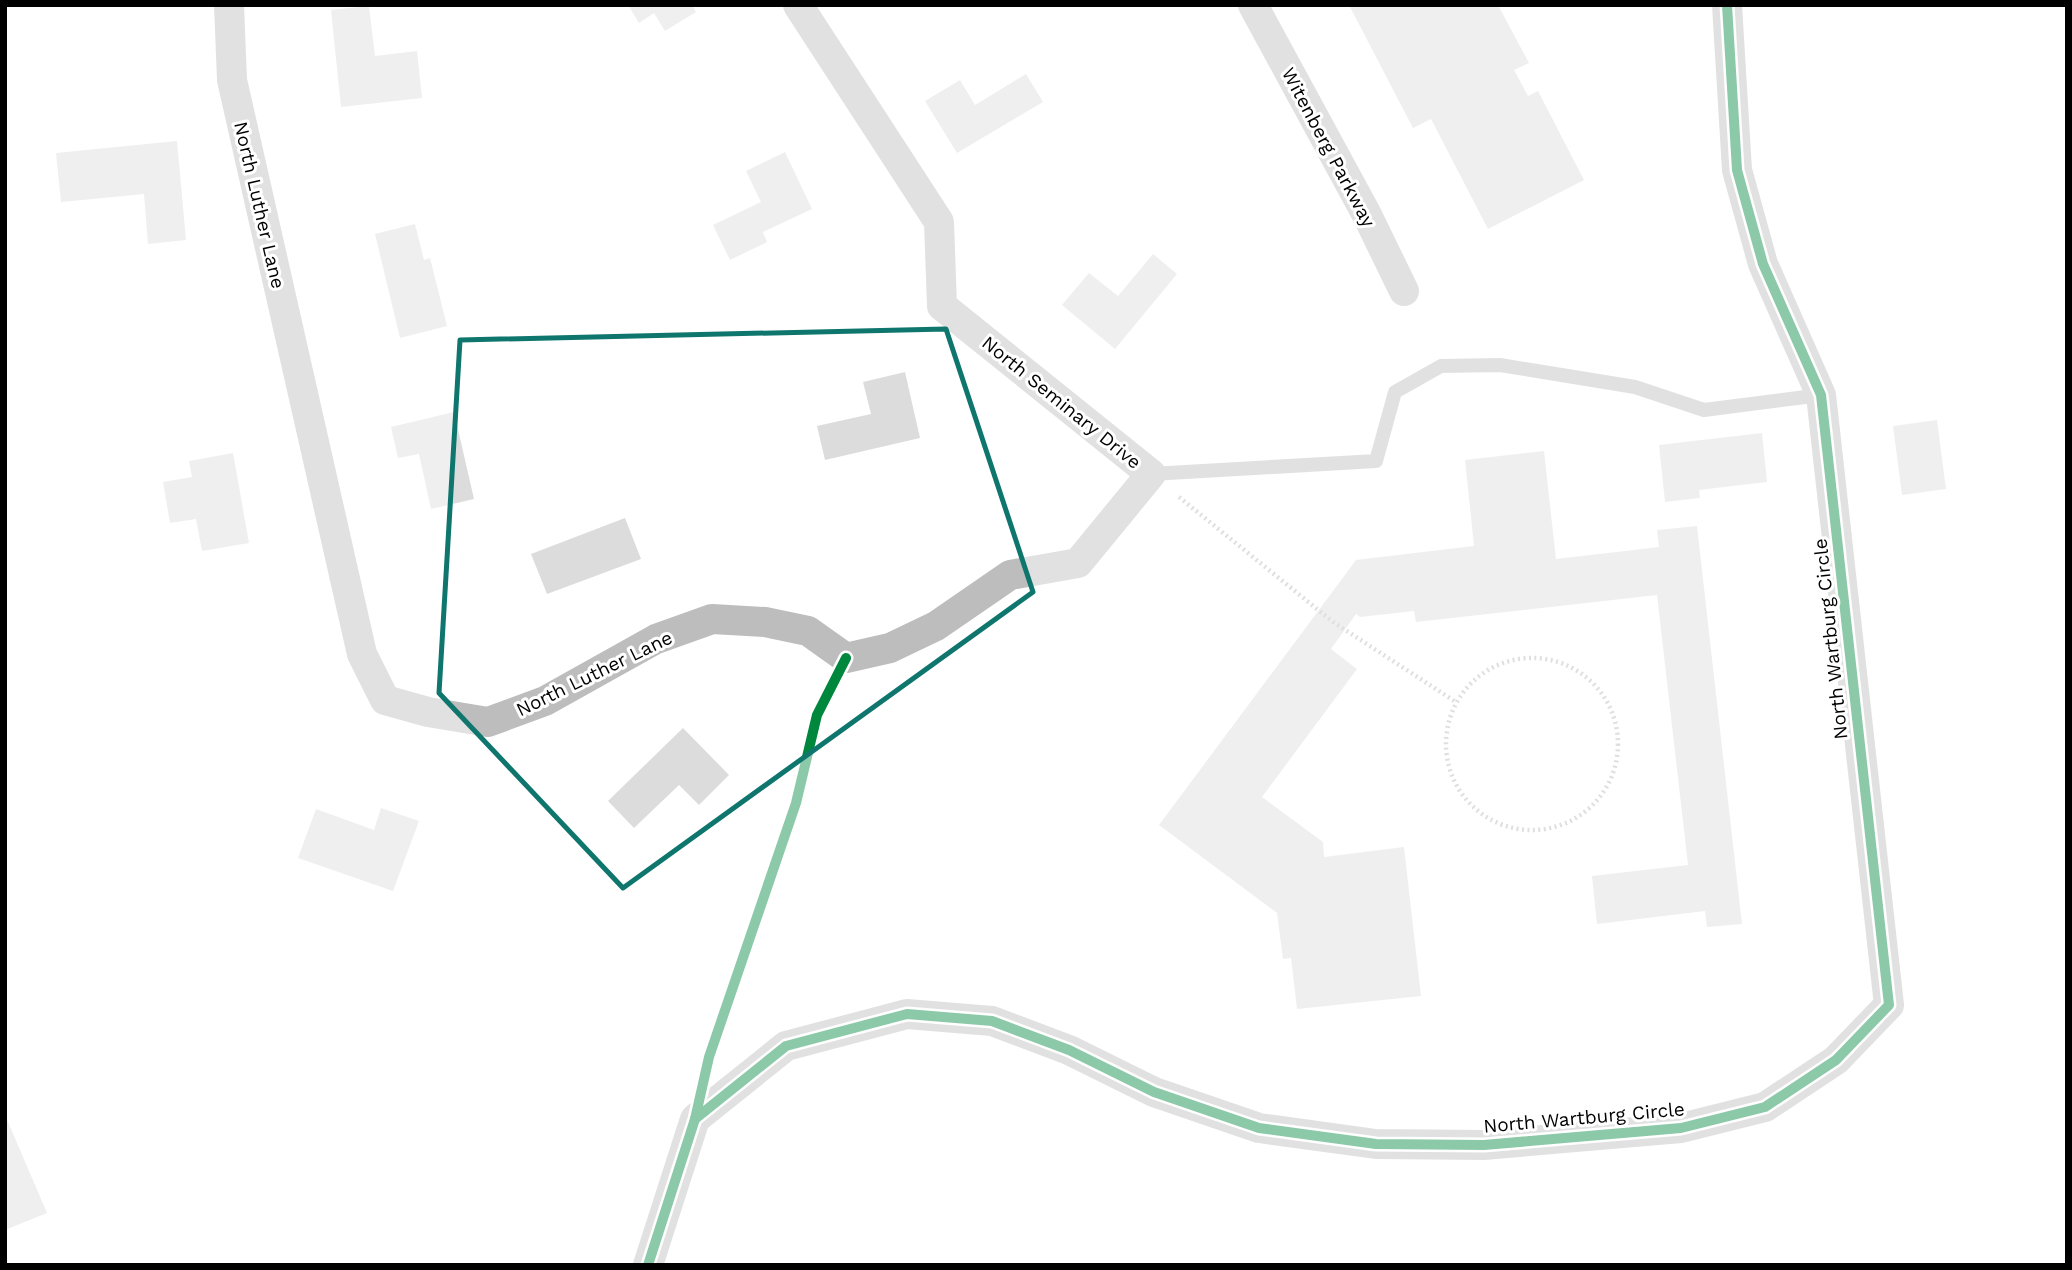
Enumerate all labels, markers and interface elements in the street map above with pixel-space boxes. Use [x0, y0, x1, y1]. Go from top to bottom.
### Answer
street label: Witenberg Parkway [1277, 64, 1380, 231]
street label: North Luther Lane [229, 119, 290, 291]
street label: North Seminary Drive [977, 331, 1146, 474]
street label: North Wartburg Circle [1809, 537, 1852, 741]
street label: North Luther Lane [512, 626, 676, 721]
street label: North Wartburg Circle [1482, 1097, 1686, 1138]

